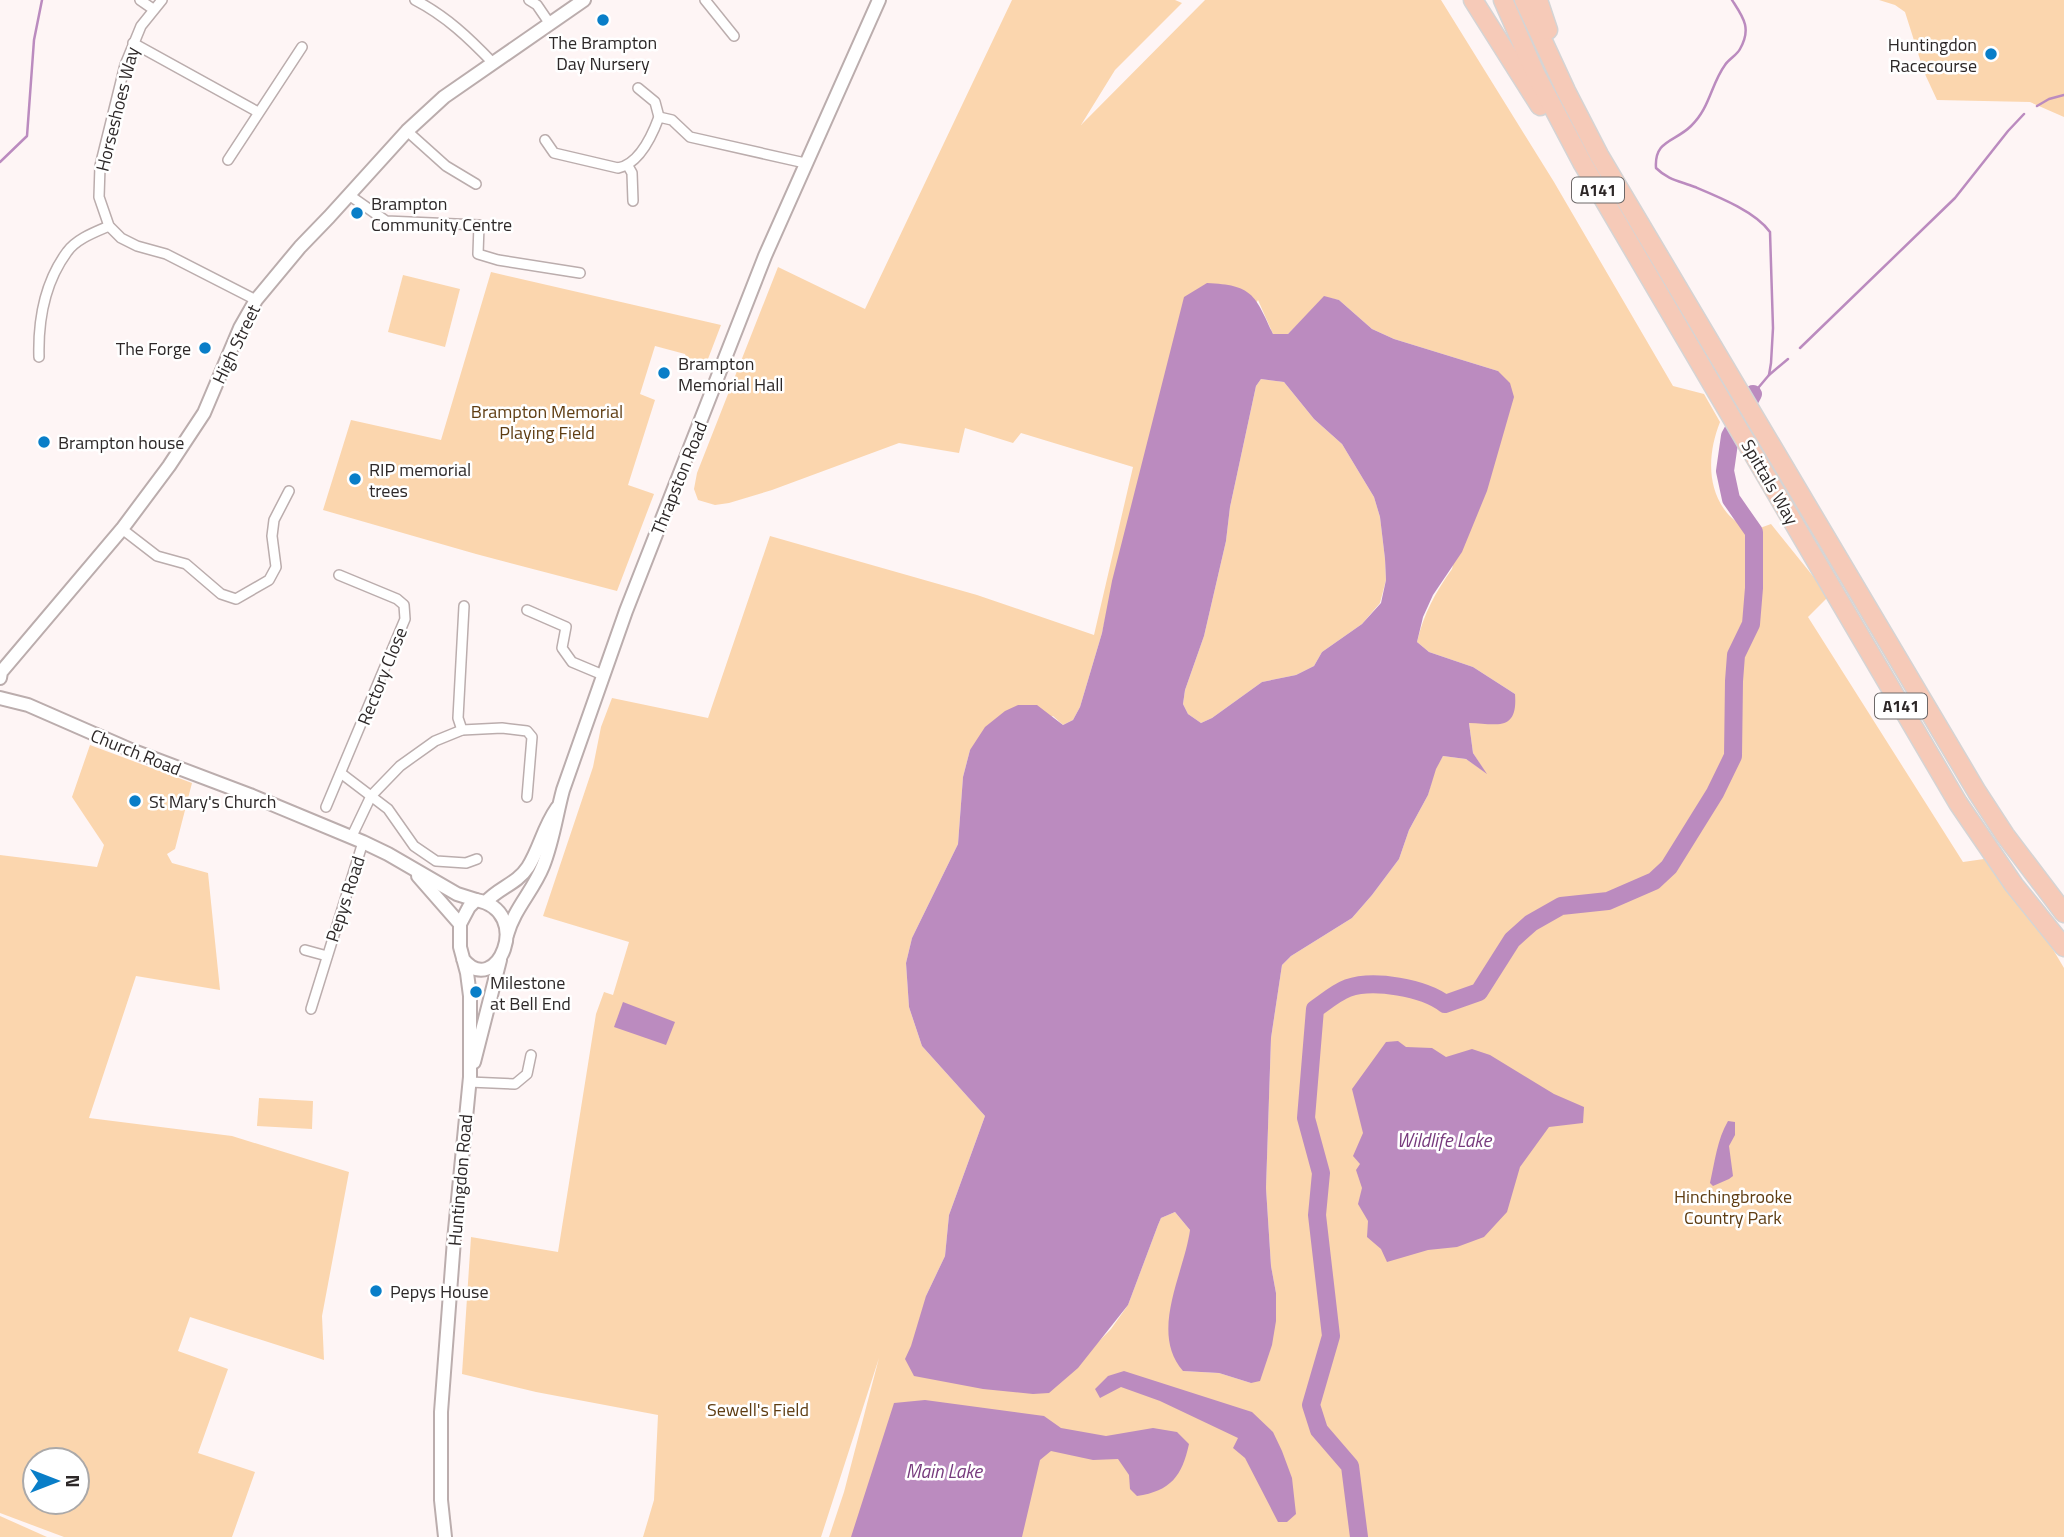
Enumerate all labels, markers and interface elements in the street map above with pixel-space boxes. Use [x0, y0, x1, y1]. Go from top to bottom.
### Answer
marker: The Brampton Day Nursery [595, 12, 611, 28]
place label: The Brampton Day Nursery [549, 29, 657, 77]
place label: Huntingdon Racecourse [1888, 31, 1977, 79]
street label: Horseshoes Way [88, 44, 146, 174]
marker: Huntingdon Racecourse [1983, 46, 1999, 62]
road number: A141 [1572, 178, 1624, 202]
place label: Brampton Community Centre [371, 190, 512, 238]
marker: Brampton Community Centre [349, 205, 365, 221]
street label: High Street [205, 299, 267, 388]
place label: The Forge [116, 335, 191, 362]
marker: The Forge [197, 340, 213, 356]
place label: Brampton Memorial Hall [678, 350, 783, 398]
marker: Brampton Memorial Hall [656, 365, 672, 381]
park label: Brampton Memorial Playing Field [471, 398, 623, 446]
street label: Thrapston Road [644, 417, 714, 539]
place label: Brampton house [58, 429, 184, 456]
marker: Brampton house [36, 434, 52, 450]
street label: Spittals Way [1735, 434, 1805, 530]
place label: RIP memorial trees [369, 456, 471, 504]
marker: RIP memorial trees [347, 471, 363, 487]
street label: Rectory Close [350, 623, 414, 729]
road number: A141 [1875, 694, 1927, 719]
street label: Church Road [87, 722, 185, 782]
place label: St Mary's Church [149, 788, 277, 815]
marker: St Mary's Church [127, 793, 143, 809]
street label: Pepys Road [318, 853, 372, 945]
place label: Milestone at Bell End [490, 969, 571, 1017]
marker: Milestone at Bell End [468, 984, 484, 1000]
street label: Huntingdon Road [441, 1113, 479, 1247]
water label: Wildlife Lake [1397, 1125, 1492, 1154]
park label: Hinchingbrooke Country Park [1674, 1183, 1792, 1231]
place label: Pepys House [390, 1278, 489, 1305]
marker: Pepys House [368, 1283, 384, 1299]
park label: Sewell's Field [707, 1396, 809, 1423]
north arrow [21, 1446, 91, 1516]
water label: Main Lake [906, 1456, 983, 1485]
text: N [59, 1474, 88, 1488]

